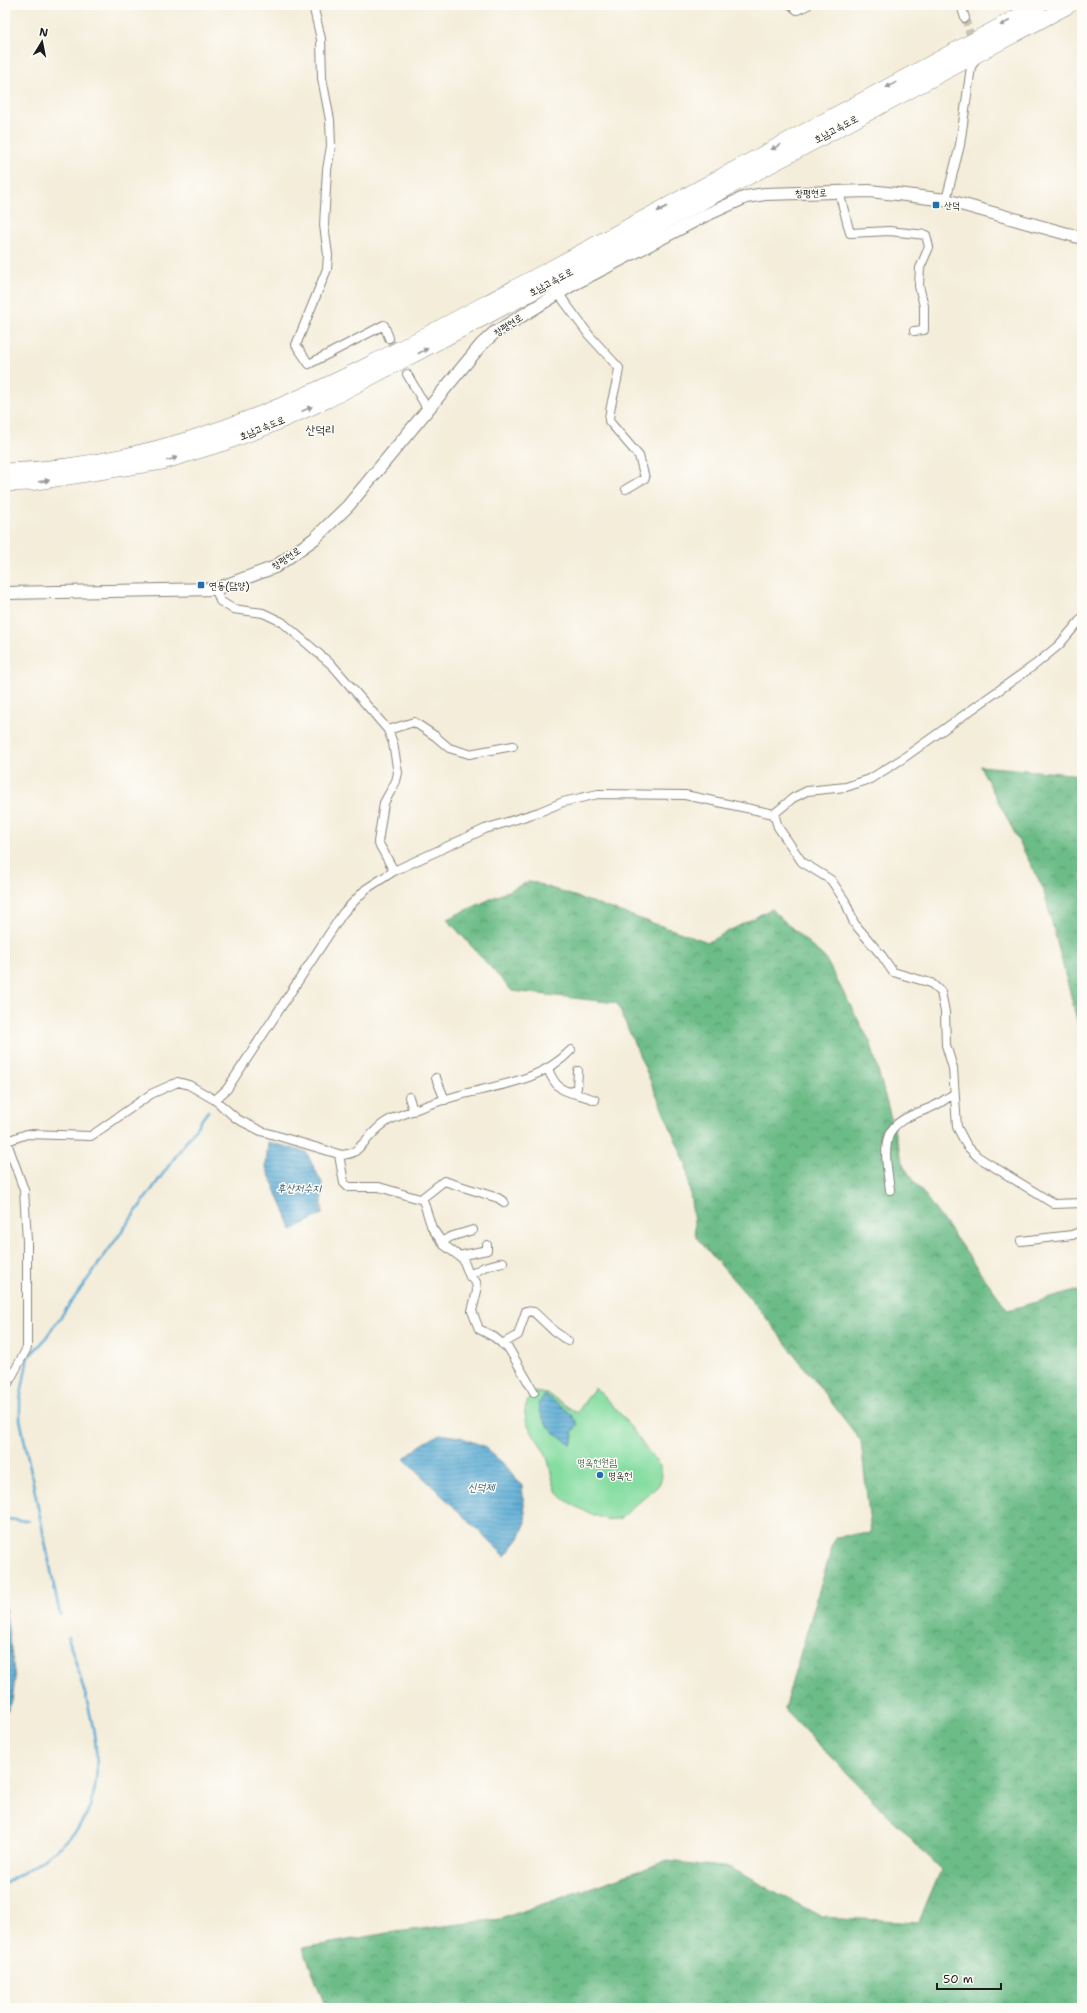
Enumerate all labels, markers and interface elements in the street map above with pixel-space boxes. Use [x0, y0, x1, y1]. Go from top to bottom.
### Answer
one-way arrow [999, 20, 1011, 27]
north arrow [22, 22, 62, 62]
text: N [38, 25, 50, 41]
one-way arrow [885, 82, 897, 88]
street label: 호남고속도로 [812, 112, 860, 146]
one-way arrow [770, 144, 782, 150]
street label: 창평현로 [795, 186, 827, 200]
place label: 산덕 [944, 199, 960, 212]
marker: 산덕 [931, 200, 941, 210]
one-way arrow [656, 205, 668, 212]
street label: 호남고속도로 [527, 265, 575, 299]
street label: 창평현로 [491, 311, 525, 339]
one-way arrow [417, 347, 429, 354]
one-way arrow [301, 406, 312, 412]
street label: 호남고속도로 [237, 413, 287, 443]
district label: 산덕리 [306, 422, 334, 438]
one-way arrow [166, 456, 178, 462]
one-way arrow [38, 478, 50, 484]
street label: 창평현로 [269, 544, 303, 572]
place label: 연동(담양) [209, 579, 250, 592]
marker: 연동(담양) [196, 580, 206, 590]
water label: 후산저수지 [277, 1181, 322, 1196]
park label: 명옥헌원림 [577, 1456, 617, 1469]
place label: 명옥헌 [608, 1469, 632, 1482]
marker: 명옥헌 [595, 1470, 605, 1480]
water label: 신덕제 [468, 1480, 496, 1495]
scale bar [937, 1965, 1001, 1991]
text: 50 m [943, 1971, 973, 1987]

